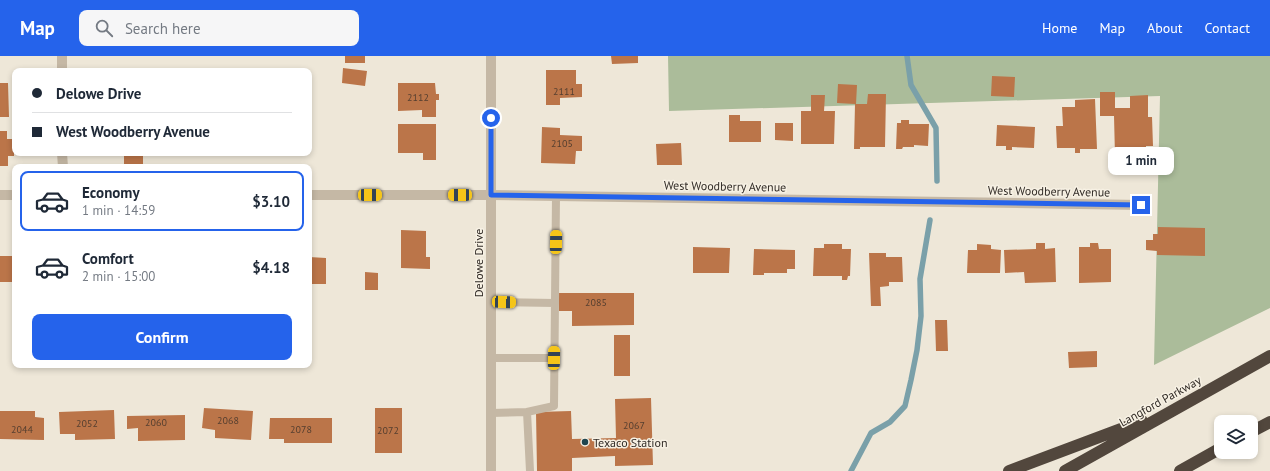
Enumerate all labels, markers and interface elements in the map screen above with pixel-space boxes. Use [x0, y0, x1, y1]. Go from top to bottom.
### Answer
search box [79, 10, 359, 46]
text: Map [20, 16, 55, 40]
icon: search [93, 17, 115, 39]
text: Search here [125, 19, 201, 38]
text: Home [1042, 19, 1077, 37]
text: Map [1099, 19, 1125, 37]
text: About [1147, 19, 1183, 37]
text: Contact [1205, 19, 1250, 37]
text: Delowe Drive [56, 84, 141, 103]
house number: 2111 [553, 85, 575, 98]
house number: 2112 [407, 91, 429, 104]
route start [482, 109, 500, 127]
text: West Woodberry Avenue [56, 122, 210, 141]
house number: 2105 [551, 137, 573, 150]
callout: 1 min [1108, 147, 1174, 175]
text: 1 min [1125, 152, 1157, 169]
street label: West Woodberry Avenue [664, 177, 786, 195]
street label: West Woodberry Avenue [988, 182, 1110, 200]
icon: car [34, 183, 70, 219]
text: Economy [82, 183, 140, 202]
car [358, 189, 382, 201]
car [448, 189, 472, 201]
text: $3.10 [252, 192, 290, 211]
route end [1132, 196, 1150, 214]
text: 1 min · 14:59 [82, 202, 155, 219]
street label: Delowe Drive [471, 229, 486, 297]
car [550, 230, 562, 254]
icon: car [34, 249, 70, 285]
text: Comfort [82, 249, 134, 268]
text: $4.18 [252, 258, 290, 277]
text: 2 min · 15:00 [82, 268, 155, 285]
car [492, 296, 516, 308]
house number: 2085 [585, 296, 607, 309]
button: Confirm [32, 314, 292, 360]
car [548, 346, 560, 370]
street label: Langford Parkway [1116, 372, 1204, 430]
house number: 2068 [217, 414, 239, 427]
map controls [1214, 415, 1258, 459]
button: layers [1214, 415, 1258, 459]
house number: 2060 [145, 416, 167, 429]
house number: 2052 [76, 417, 98, 430]
house number: 2067 [623, 419, 645, 432]
house number: 2044 [11, 423, 33, 436]
house number: 2078 [290, 423, 312, 436]
house number: 2072 [377, 424, 399, 437]
place label: Texaco Station [593, 435, 668, 450]
marker: Texaco Station [580, 437, 590, 447]

